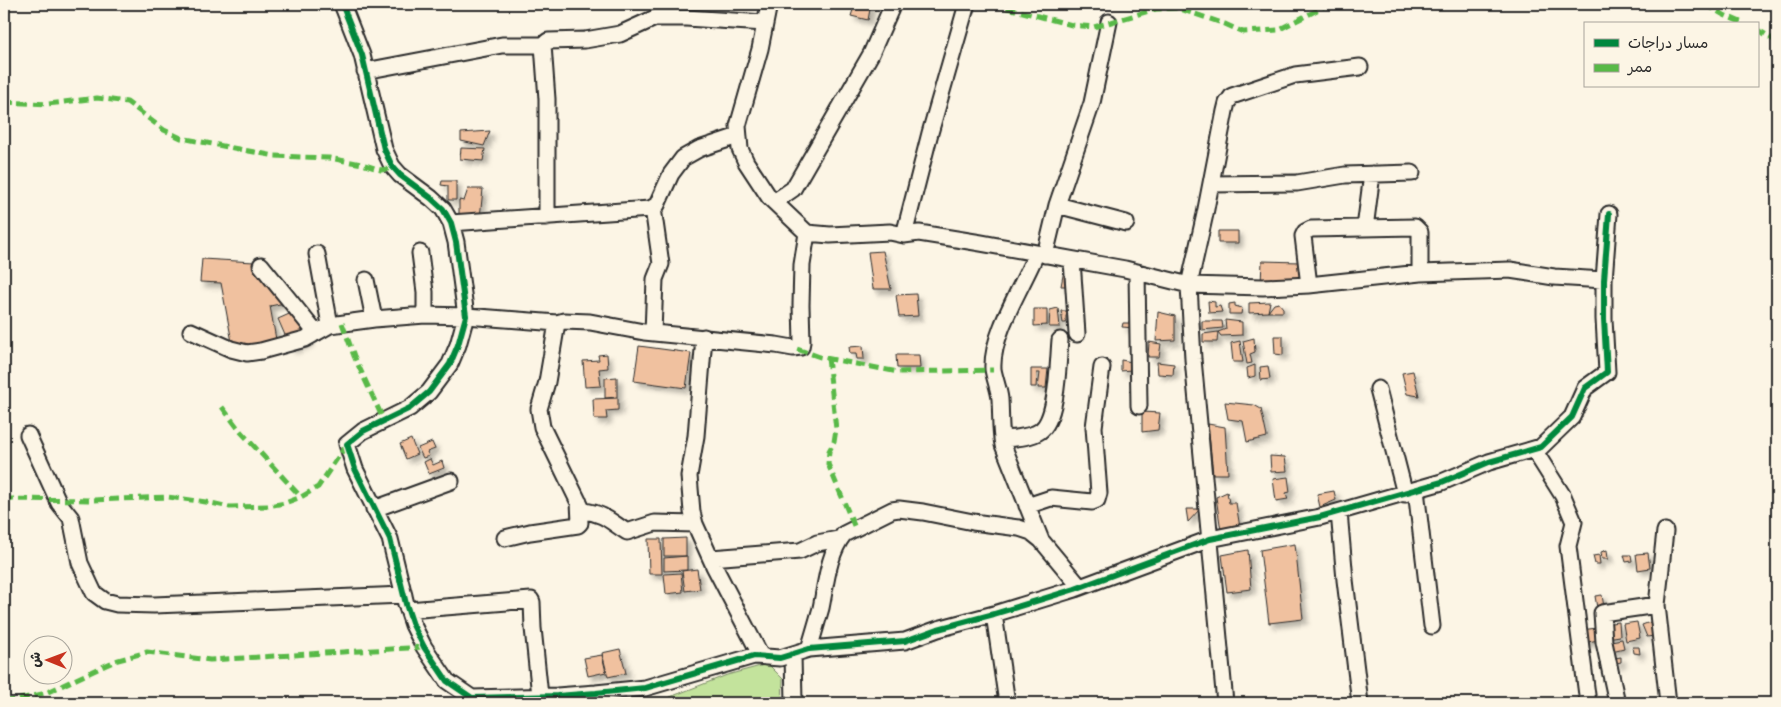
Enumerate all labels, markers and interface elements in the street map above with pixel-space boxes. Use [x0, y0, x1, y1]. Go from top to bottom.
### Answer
legend [1584, 22, 1758, 88]
text: مسار دراجات [1628, 34, 1708, 52]
text: ممر [1626, 58, 1652, 76]
north arrow [22, 634, 72, 684]
text: ش [27, 652, 44, 668]

